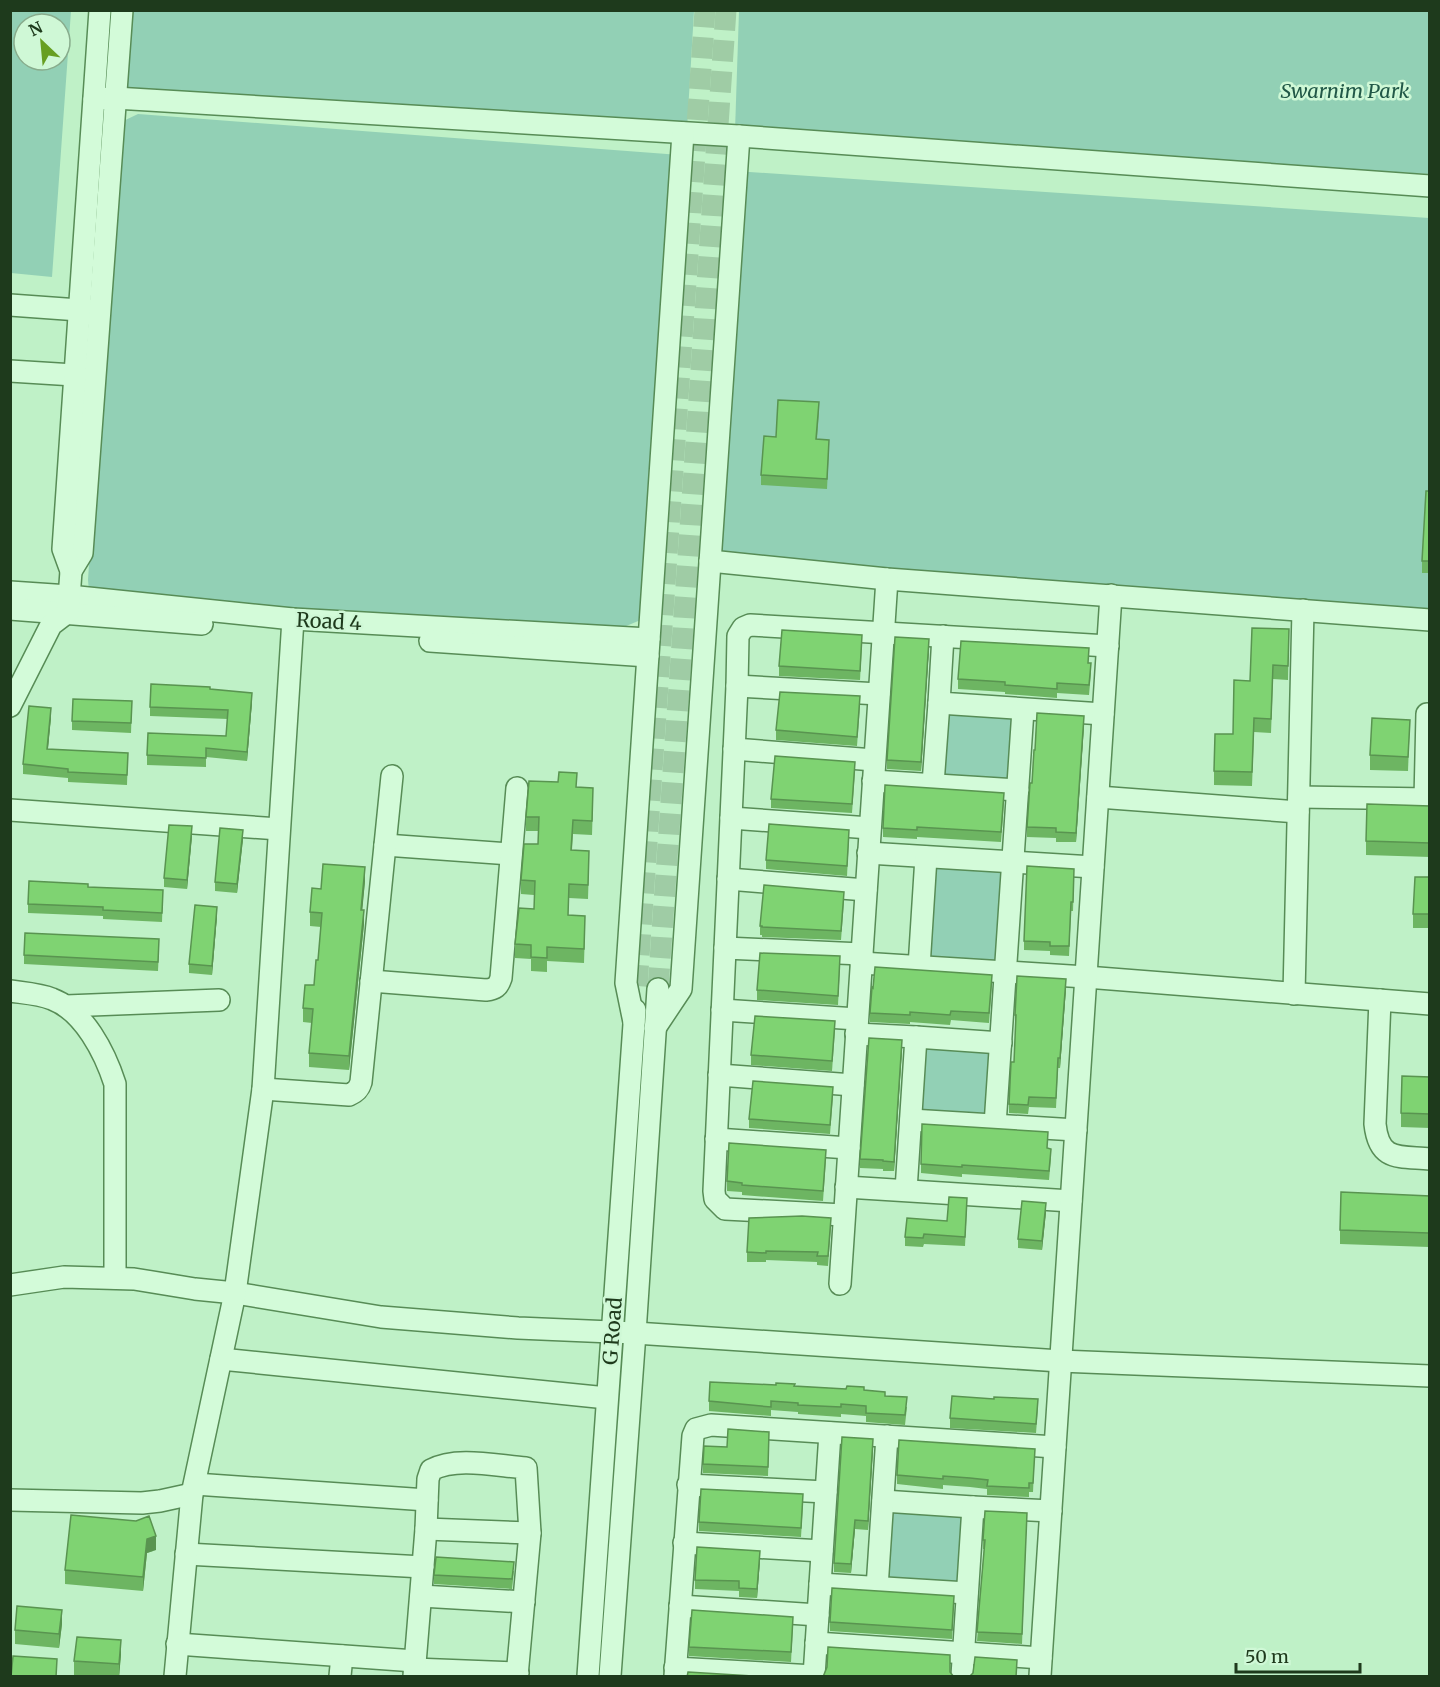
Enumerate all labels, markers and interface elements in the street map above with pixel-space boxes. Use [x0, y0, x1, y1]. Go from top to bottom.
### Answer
north arrow [12, 12, 72, 72]
text: N [25, 17, 46, 40]
park label: Swarnim Park [1280, 78, 1410, 103]
street label: Road 4 [296, 607, 362, 635]
street label: G Road [597, 1296, 627, 1366]
scale bar [1236, 1636, 1360, 1674]
text: 50 m [1245, 1645, 1289, 1668]

